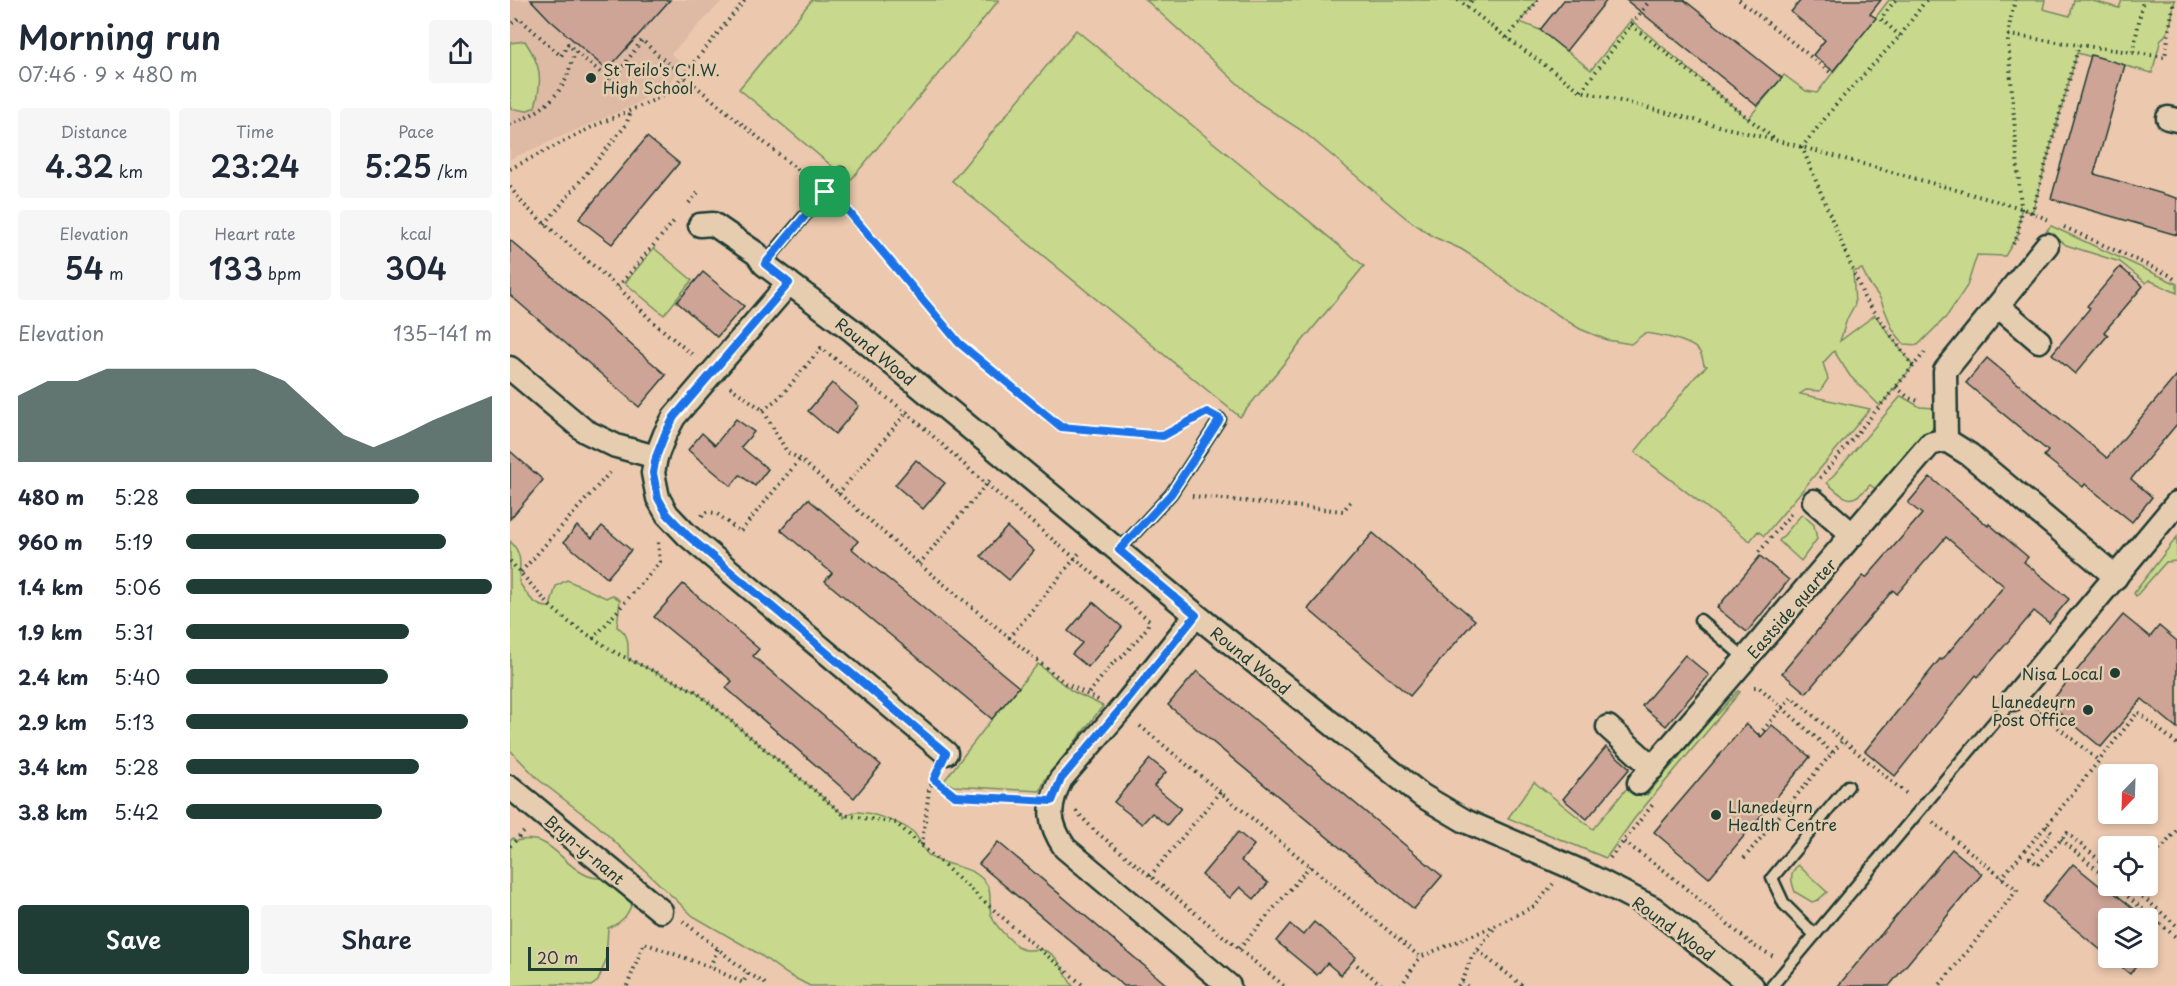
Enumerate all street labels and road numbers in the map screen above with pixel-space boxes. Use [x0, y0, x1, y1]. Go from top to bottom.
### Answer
street label: Round Wood [831, 311, 921, 391]
street label: Eastside quarter [1741, 552, 1842, 663]
street label: Round Wood [1206, 620, 1296, 700]
street label: Bryn-y-nant [540, 808, 631, 890]
street label: Round Wood [1628, 890, 1720, 966]

